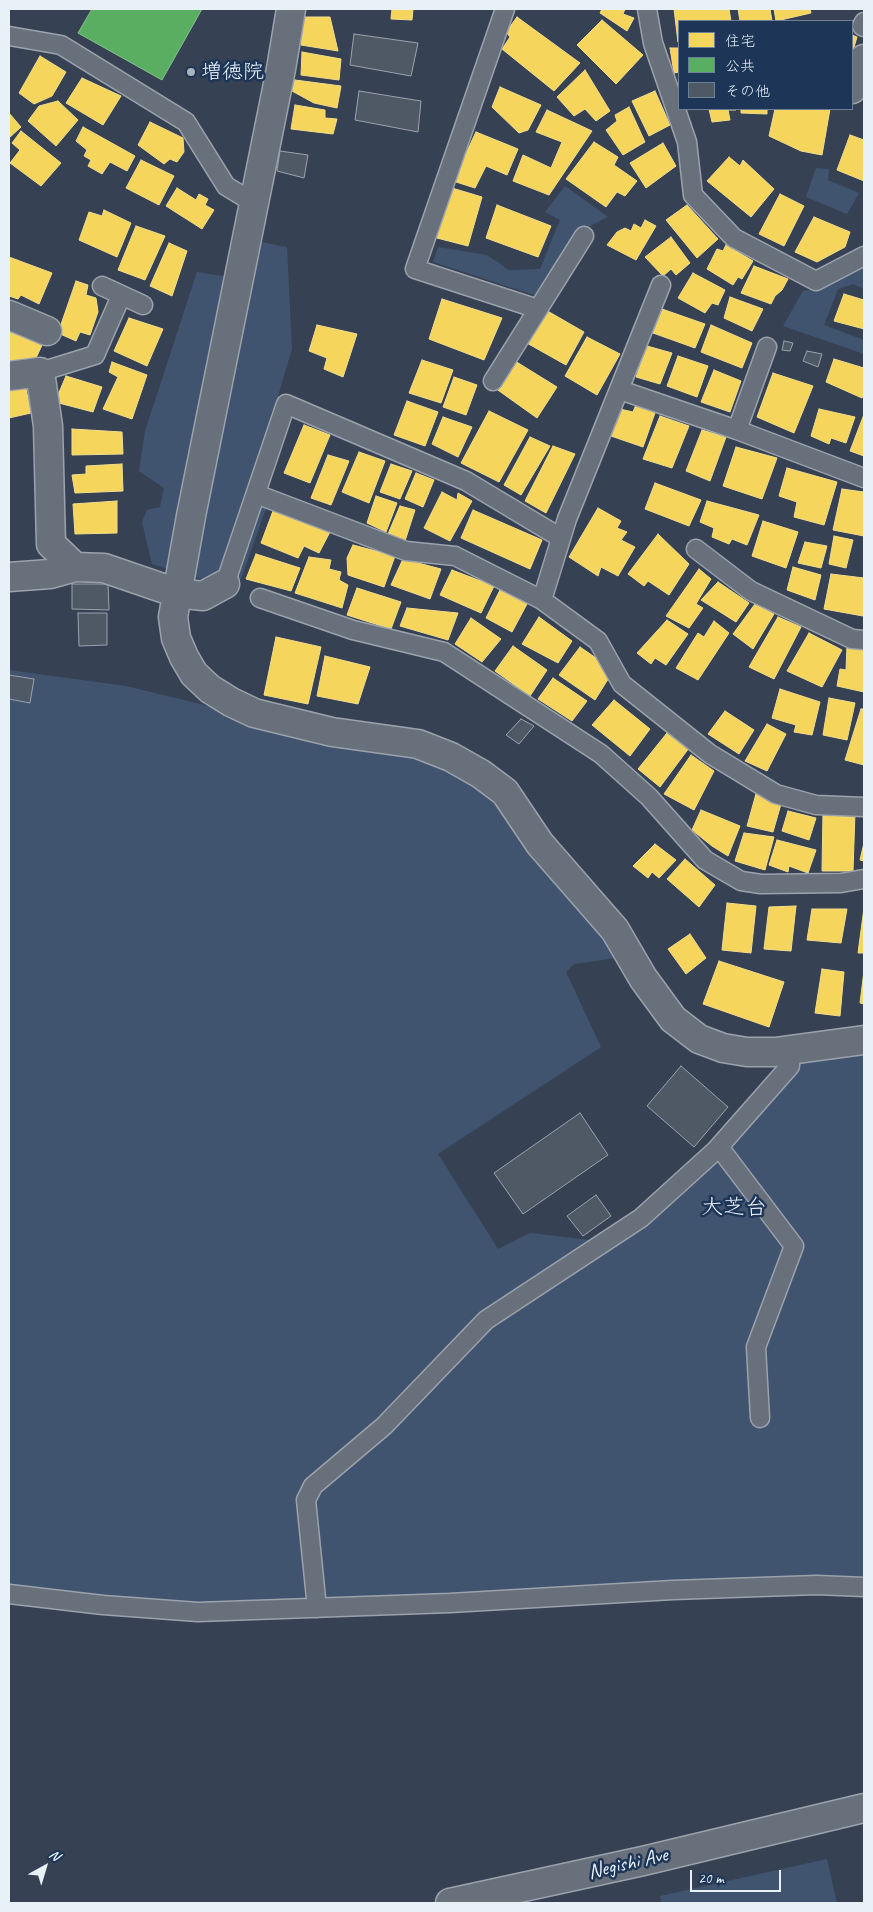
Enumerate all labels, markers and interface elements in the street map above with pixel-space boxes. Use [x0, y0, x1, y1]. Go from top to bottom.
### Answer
legend [678, 20, 853, 110]
text: 住宅 [725, 32, 755, 51]
text: 公共 [725, 57, 755, 76]
place label: 増徳院 [201, 59, 264, 85]
marker: 増徳院 [185, 66, 197, 78]
text: その他 [725, 82, 770, 101]
district label: 大芝台 [701, 1195, 767, 1221]
north arrow [20, 1842, 70, 1892]
street label: Negishi Ave [586, 1843, 670, 1885]
text: N [46, 1846, 63, 1864]
scale bar [693, 1860, 784, 1892]
text: 20 m [698, 1869, 724, 1888]

